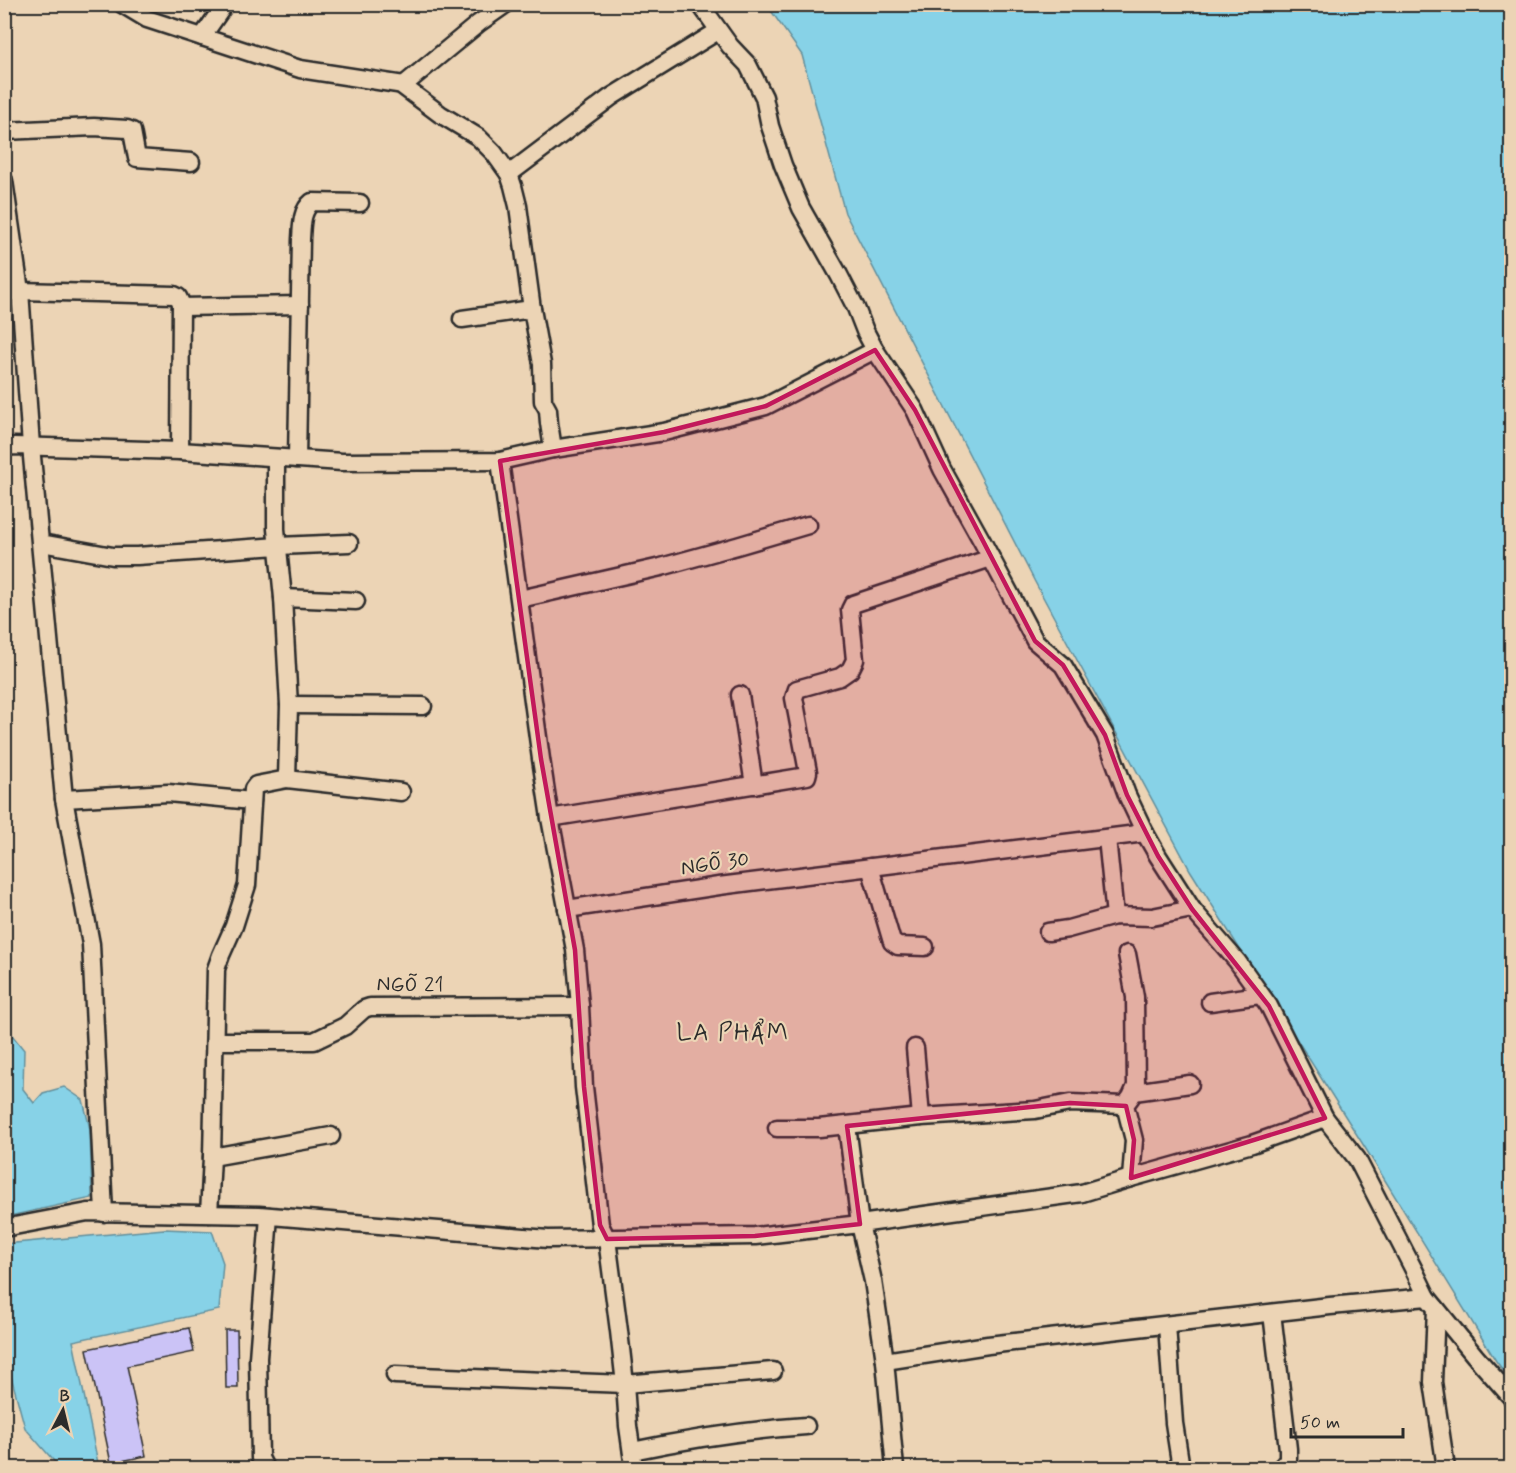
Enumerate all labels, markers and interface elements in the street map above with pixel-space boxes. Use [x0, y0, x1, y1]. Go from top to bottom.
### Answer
street label: NGÕ 30 [679, 845, 751, 883]
street label: NGÕ 21 [377, 971, 443, 999]
district label: LA PHẨM [677, 1018, 789, 1049]
north arrow [33, 1380, 93, 1440]
text: B [58, 1386, 71, 1408]
scale bar [1291, 1401, 1404, 1439]
text: 50 m [1300, 1411, 1340, 1435]

